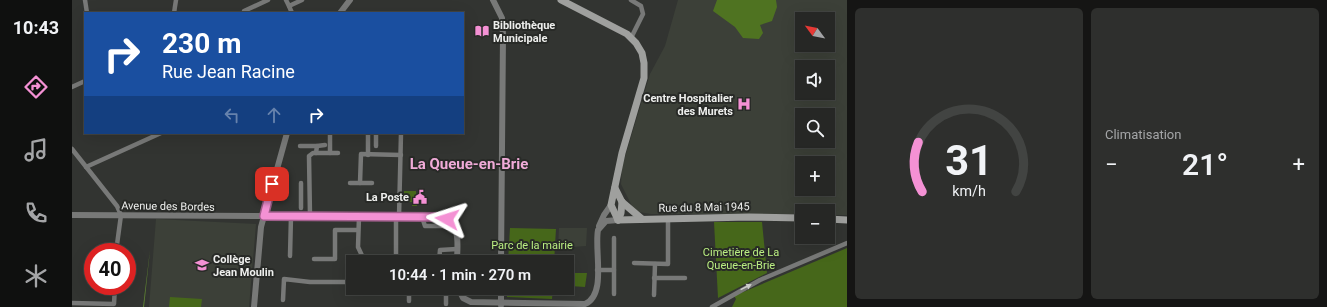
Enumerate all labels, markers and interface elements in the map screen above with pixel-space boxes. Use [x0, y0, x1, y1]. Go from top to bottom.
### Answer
north arrow [795, 12, 835, 52]
map controls [795, 12, 835, 244]
text: 10:43 [13, 17, 59, 38]
place label: Bibliothèque Municipale [493, 19, 555, 45]
library icon: Bibliothèque Municipale [474, 23, 490, 39]
text: 230 m [162, 27, 241, 60]
icon: right [96, 28, 148, 80]
button: sound [795, 60, 835, 100]
text: Rue Jean Racine [162, 61, 295, 82]
icon: directions [22, 73, 50, 101]
place label: Centre Hospitalier des Murets [643, 92, 733, 118]
hospital icon: Centre Hospitalier des Murets [736, 96, 752, 112]
icon: left [221, 104, 243, 126]
icon: ahead [263, 104, 285, 126]
icon: right [305, 104, 327, 126]
button: search [795, 108, 835, 148]
text: Climatisation [1105, 127, 1181, 142]
text: 31 [945, 135, 993, 184]
icon: music [22, 136, 50, 164]
text: 21° [1182, 147, 1228, 182]
text: − [1105, 152, 1118, 177]
text: + [1293, 152, 1305, 177]
district label: La Queue-en-Brie [410, 155, 528, 173]
button: + [795, 156, 835, 196]
pin [255, 167, 289, 201]
icon: arrive [261, 173, 283, 195]
text: km/h [952, 182, 986, 198]
public building icon: La Poste [412, 189, 428, 205]
place label: La Poste [366, 191, 409, 204]
position arrow [426, 198, 468, 240]
icon: phone [22, 199, 50, 227]
street label: Avenue des Bordes [121, 199, 215, 214]
street label: Rue du 8 Mai 1945 [658, 200, 750, 215]
button: − [795, 204, 835, 244]
park label: Parc de la mairie [491, 239, 573, 252]
speed limit sign: 40 [84, 243, 136, 295]
park label: Cimetière de La Queue-en-Brie [703, 246, 779, 272]
place label: Collège Jean Moulin [213, 253, 274, 279]
school or university icon: Collège Jean Moulin [194, 257, 210, 273]
icon: climate [22, 262, 50, 290]
text: 10:44 · 1 min · 270 m [389, 266, 531, 284]
one-way arrow [740, 284, 751, 291]

